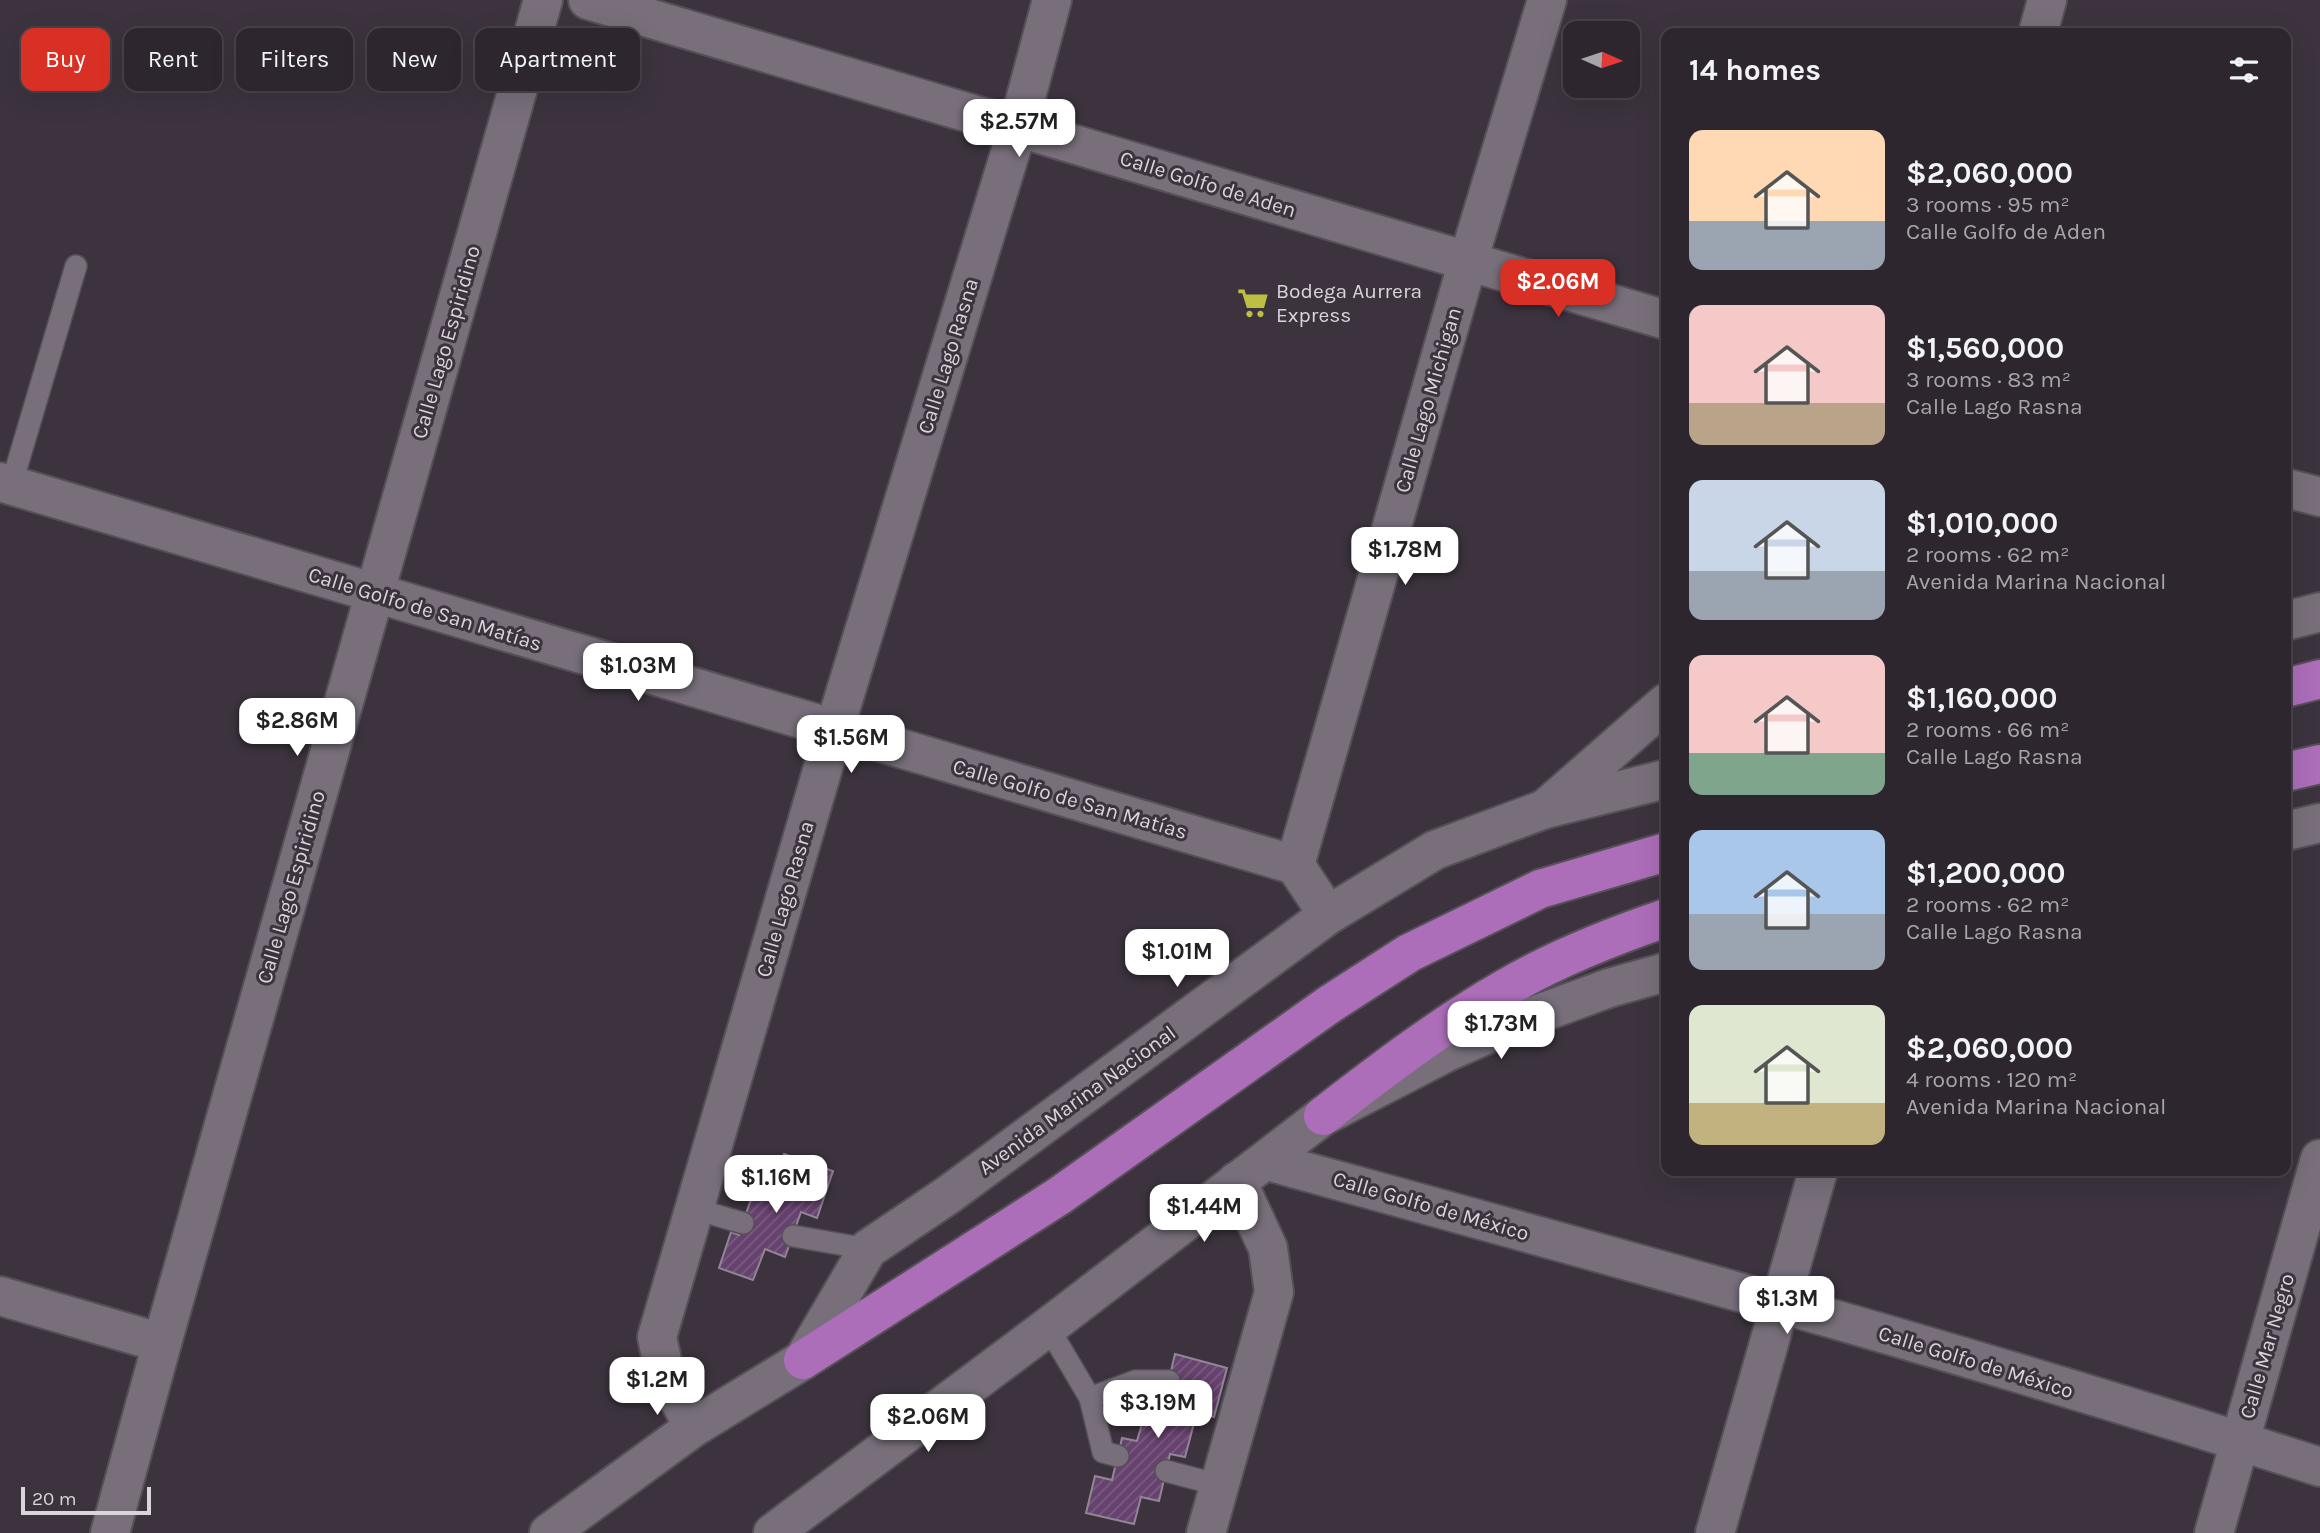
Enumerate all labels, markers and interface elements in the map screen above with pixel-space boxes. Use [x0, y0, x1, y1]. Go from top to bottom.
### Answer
north arrow [1563, 21, 1640, 98]
map controls [1563, 21, 1640, 98]
chip: Buy [21, 28, 110, 91]
chip: Rent [124, 28, 222, 91]
chip: Filters [236, 28, 353, 91]
chip: New [367, 28, 461, 91]
chip: Apartment [475, 28, 640, 91]
icon: filters [2225, 51, 2263, 89]
text: 14 homes [1689, 52, 1821, 88]
pin: $2.57M [962, 100, 1076, 159]
text: $2.57M [979, 108, 1059, 135]
street label: Calle Golfo de Aden [1117, 146, 1299, 222]
text: $2,060,000 [1906, 155, 2073, 191]
icon: home [1745, 158, 1829, 242]
text: 3 rooms · 95 m² [1906, 191, 2070, 218]
text: Calle Golfo de Aden [1906, 218, 2106, 245]
street label: Calle Lago Espiridino [407, 243, 485, 441]
pin: $2.06M [1501, 260, 1615, 319]
text: $2.06M [1516, 268, 1600, 295]
street label: Calle Lago Rasna [913, 275, 983, 437]
place label: Bodega Aurrera Express [1276, 279, 1422, 327]
supermarket icon: Bodega Aurrera Express [1236, 286, 1270, 320]
street label: Calle Lago Michigan [1390, 305, 1466, 495]
text: $1,560,000 [1906, 330, 2064, 366]
icon: home [1745, 333, 1829, 417]
text: 3 rooms · 83 m² [1906, 366, 2071, 393]
text: Calle Lago Rasna [1906, 393, 2083, 420]
text: $1,010,000 [1906, 505, 2058, 541]
icon: home [1745, 508, 1829, 592]
pin: $1.78M [1348, 528, 1462, 587]
text: $1.78M [1367, 536, 1443, 563]
text: 2 rooms · 62 m² [1906, 541, 2070, 568]
street label: Calle Golfo de San Matías [305, 562, 545, 656]
text: Avenida Marina Nacional [1906, 568, 2167, 595]
pin: $1.03M [581, 644, 695, 703]
text: $1.03M [599, 652, 677, 679]
text: $1,160,000 [1906, 680, 2057, 716]
icon: home [1745, 683, 1829, 767]
pin: $2.86M [240, 698, 354, 758]
text: $2.86M [255, 707, 339, 734]
pin: $1.56M [794, 716, 908, 775]
text: 2 rooms · 66 m² [1906, 716, 2069, 743]
text: $1.56M [813, 724, 889, 751]
text: Calle Lago Rasna [1906, 743, 2083, 770]
street label: Calle Golfo de San Matías [950, 754, 1190, 844]
street label: Calle Lago Espiridino [252, 788, 330, 986]
street label: Calle Lago Rasna [751, 818, 819, 980]
text: $1,200,000 [1906, 855, 2066, 891]
icon: home [1745, 858, 1829, 942]
text: 2 rooms · 62 m² [1906, 891, 2070, 918]
text: Calle Lago Rasna [1906, 918, 2083, 945]
pin: $1.01M [1120, 930, 1234, 989]
text: $1.01M [1141, 938, 1213, 965]
pin: $1.73M [1444, 1002, 1558, 1061]
text: $1.73M [1464, 1010, 1538, 1037]
street label: Avenida Marina Nacional [974, 1020, 1180, 1180]
text: $2,060,000 [1906, 1030, 2073, 1066]
icon: home [1745, 1033, 1829, 1117]
text: 4 rooms · 120 m² [1906, 1066, 2077, 1093]
text: Avenida Marina Nacional [1906, 1093, 2167, 1120]
pin: $1.16M [719, 1156, 833, 1215]
text: $1.16M [740, 1164, 812, 1191]
street label: Calle Golfo de México [1330, 1167, 1532, 1245]
pin: $1.44M [1147, 1184, 1261, 1244]
text: $1.44M [1166, 1193, 1242, 1220]
street label: Calle Mar Negro [2235, 1271, 2299, 1421]
pin: $1.3M [1738, 1276, 1836, 1336]
text: $1.3M [1755, 1285, 1819, 1312]
street label: Calle Golfo de México [1876, 1321, 2076, 1403]
pin: $1.2M [608, 1358, 706, 1417]
text: $1.2M [625, 1366, 689, 1393]
pin: $3.19M [1101, 1380, 1215, 1440]
text: $3.19M [1119, 1389, 1197, 1416]
pin: $2.06M [871, 1394, 985, 1454]
text: $2.06M [886, 1403, 970, 1430]
scale bar [21, 1484, 150, 1516]
text: 20 m [32, 1488, 77, 1510]

